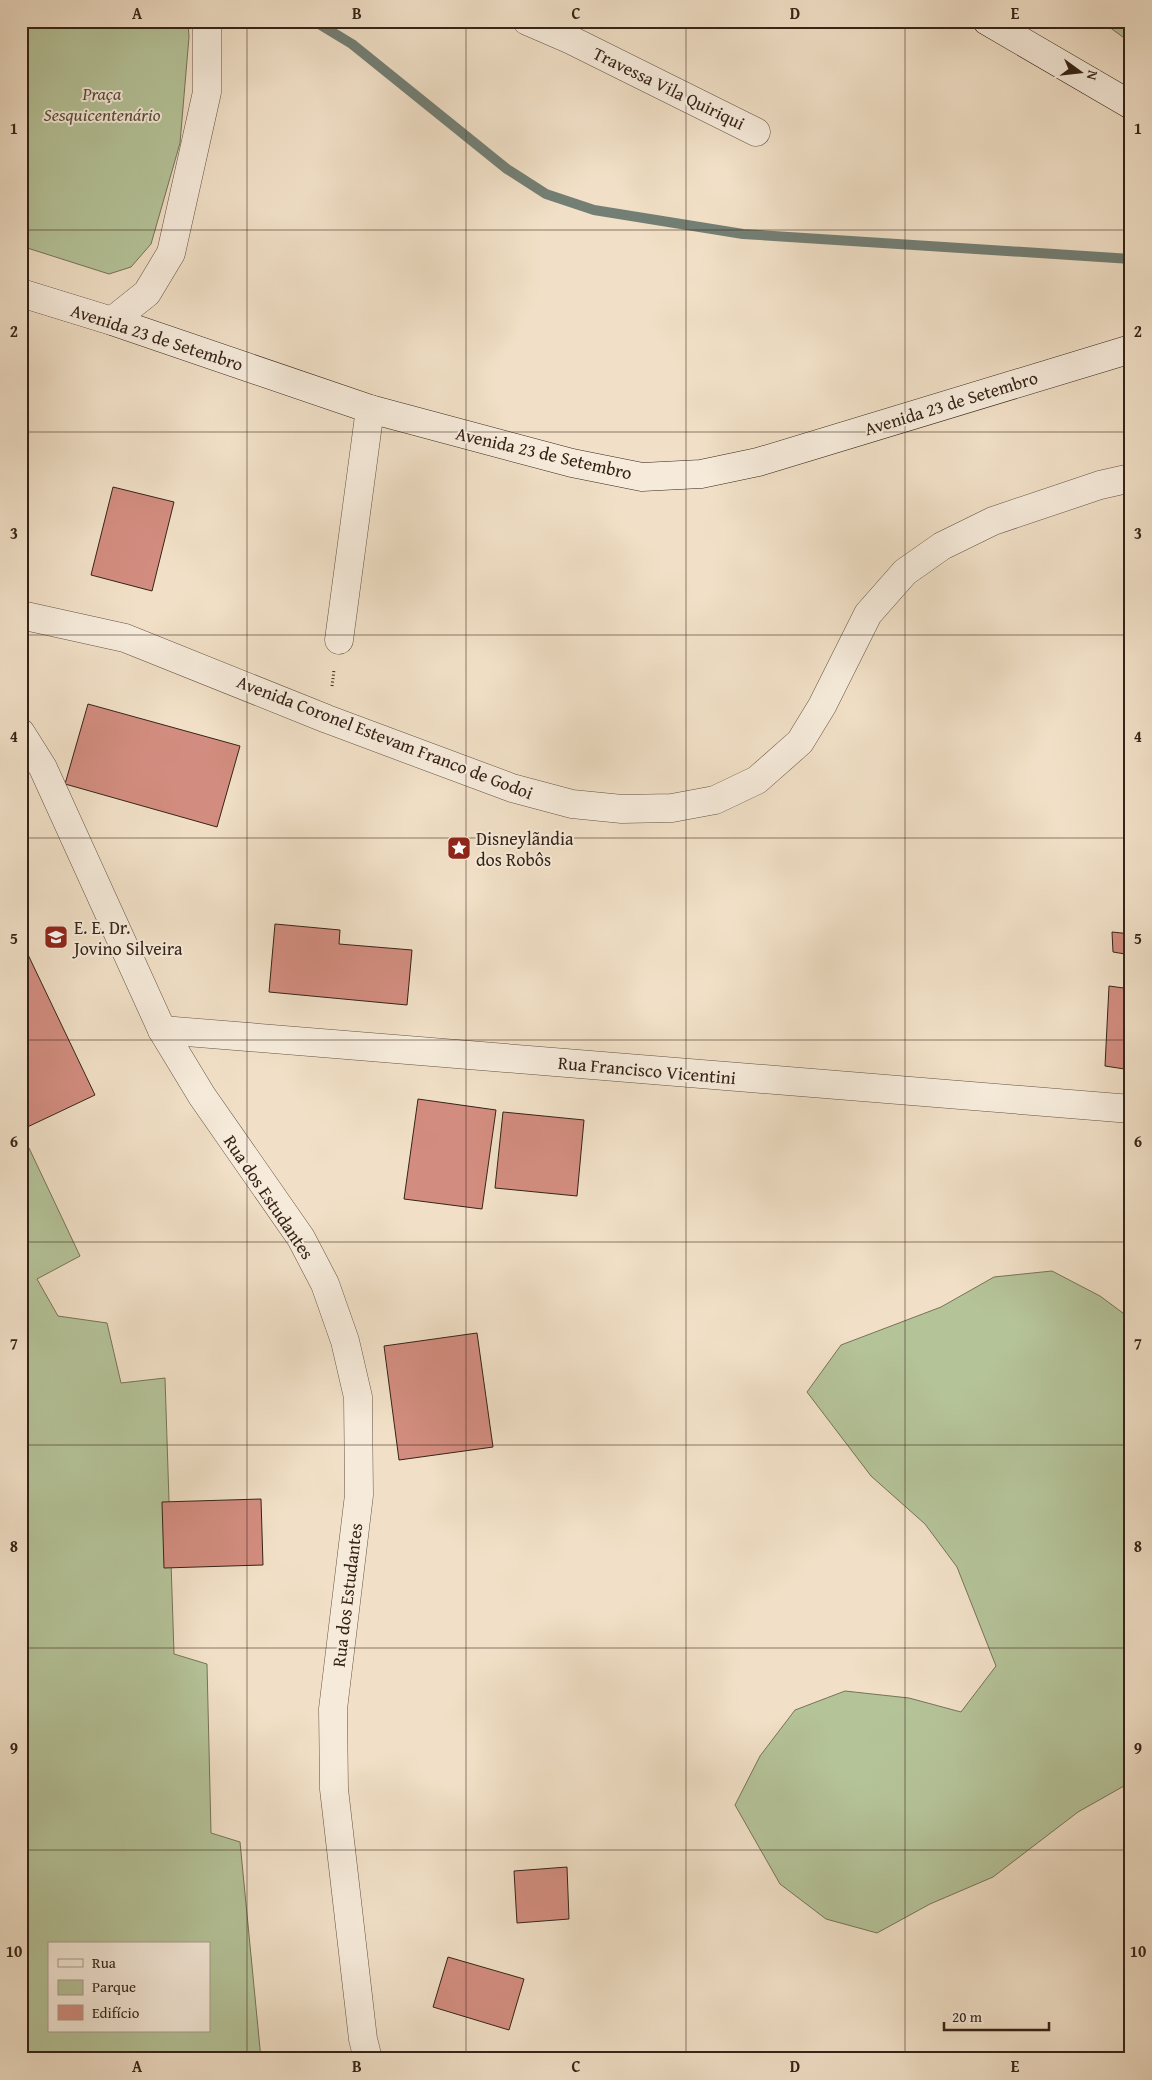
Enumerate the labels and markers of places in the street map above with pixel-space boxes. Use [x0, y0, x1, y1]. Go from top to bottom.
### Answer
place label: Disneylãndia dos Robôs [476, 825, 574, 873]
place icon: Disneylãndia dos Robôs [446, 835, 472, 861]
place label: E. E. Dr. Jovino Silveira [72, 914, 183, 962]
school or university icon: E. E. Dr. Jovino Silveira [43, 924, 69, 950]

